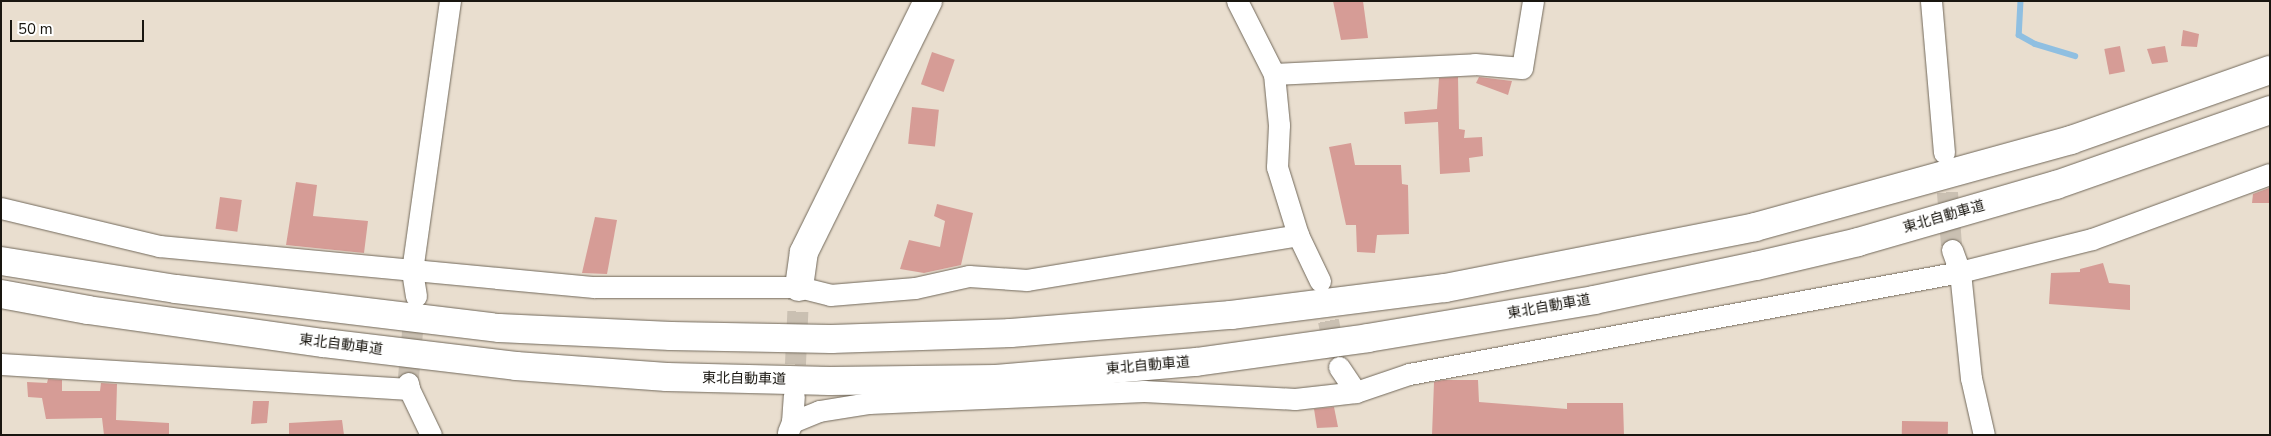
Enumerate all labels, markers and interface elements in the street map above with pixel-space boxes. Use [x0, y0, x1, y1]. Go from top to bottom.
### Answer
scale bar [12, 10, 146, 42]
text: 50 m [18, 19, 53, 39]
street label: 東北自動車道 [1901, 197, 1987, 237]
street label: 東北自動車道 [1506, 291, 1592, 323]
street label: 東北自動車道 [298, 332, 384, 358]
street label: 東北自動車道 [1105, 354, 1191, 378]
street label: 東北自動車道 [702, 370, 786, 388]

